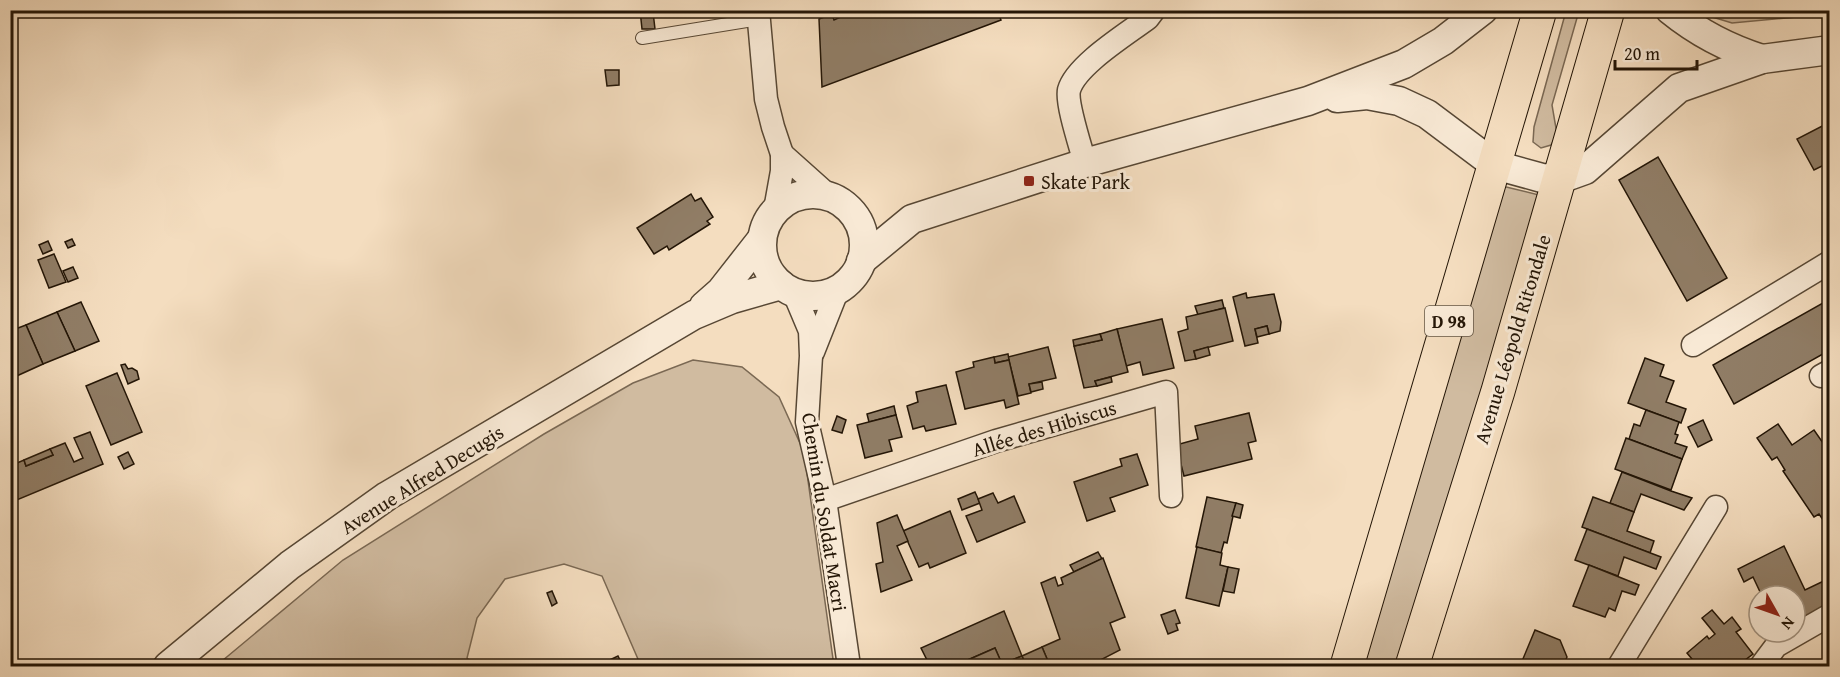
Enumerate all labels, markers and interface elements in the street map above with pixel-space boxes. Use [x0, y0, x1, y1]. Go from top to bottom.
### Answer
scale bar [1615, 33, 1698, 71]
text: 20 m [1624, 40, 1660, 67]
place label: Skate Park [1041, 167, 1131, 196]
marker: Skate Park [1022, 174, 1036, 188]
street label: Avenue Léopold Ritondale [1466, 231, 1558, 447]
road number: D 98 [1425, 306, 1473, 336]
street label: Allée des Hibiscus [968, 392, 1120, 464]
street label: Chemin du Soldat Macri [795, 411, 855, 614]
street label: Avenue Alfred Decugis [335, 417, 509, 541]
north arrow [1747, 584, 1807, 644]
text: N [1776, 612, 1801, 636]

